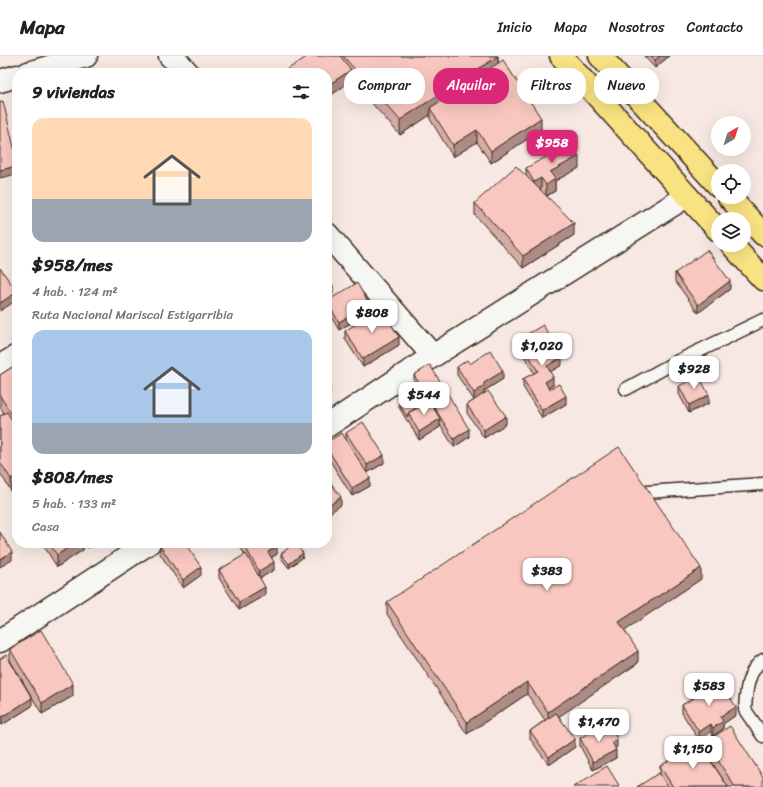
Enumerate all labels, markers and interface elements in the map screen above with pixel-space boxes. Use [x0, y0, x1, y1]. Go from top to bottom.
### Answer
text: Mapa [20, 11, 65, 44]
text: Inicio [497, 15, 532, 40]
text: Mapa [554, 15, 587, 40]
text: Nosotros [609, 15, 664, 40]
text: Contacto [686, 15, 743, 40]
chip: Comprar [344, 68, 425, 104]
chip: Alquilar [433, 68, 509, 104]
chip: Filtros [517, 68, 586, 104]
chip: Nuevo [594, 68, 659, 104]
text: 9 viviendas [32, 77, 115, 107]
icon: filters [290, 81, 312, 103]
north arrow [711, 116, 751, 156]
map controls [711, 116, 751, 252]
pin: $958 [528, 130, 576, 164]
text: $958 [536, 131, 568, 154]
icon: home [136, 144, 208, 216]
button: locate [711, 164, 751, 204]
button: layers [711, 212, 751, 252]
text: $958/mes [32, 250, 113, 280]
text: 4 hab. · 124 m² [32, 280, 118, 303]
pin: $808 [348, 300, 396, 334]
text: $808 [356, 301, 388, 324]
text: Ruta Nacional Mariscal Estigarribia [32, 303, 233, 326]
pin: $1,020 [509, 333, 575, 367]
text: $1,020 [521, 334, 563, 357]
icon: home [136, 356, 208, 428]
pin: $928 [670, 356, 718, 390]
text: $928 [678, 357, 710, 380]
pin: $544 [400, 382, 448, 416]
text: $544 [408, 383, 440, 406]
text: $808/mes [32, 462, 113, 492]
text: 5 hab. · 133 m² [32, 492, 116, 515]
text: Casa [32, 515, 59, 538]
pin: $383 [523, 558, 571, 592]
text: $383 [532, 559, 562, 582]
pin: $583 [685, 673, 733, 707]
text: $583 [693, 674, 725, 697]
pin: $1,470 [566, 709, 632, 743]
text: $1,470 [578, 710, 620, 733]
pin: $1,150 [660, 736, 726, 770]
text: $1,150 [673, 737, 713, 760]

